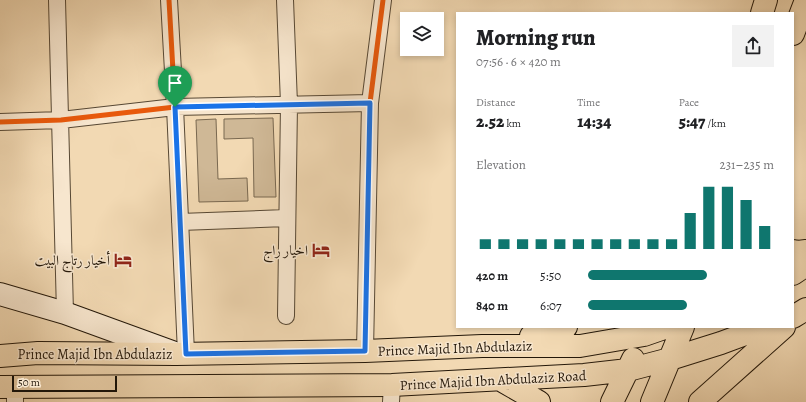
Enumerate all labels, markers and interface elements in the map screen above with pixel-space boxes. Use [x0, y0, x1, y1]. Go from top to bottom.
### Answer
map controls [400, 12, 444, 56]
button: layers [400, 12, 444, 56]
text: Morning run [476, 23, 596, 53]
button: share [732, 25, 774, 67]
text: 07:56 · 6 × 420 m [476, 53, 561, 70]
pin [158, 66, 192, 107]
icon: arrive [164, 72, 186, 94]
text: Distance [476, 95, 515, 110]
text: Time [577, 95, 600, 110]
text: Pace [679, 95, 699, 110]
text: 2.52 [476, 110, 504, 133]
text: 14:34 [577, 110, 611, 133]
text: 5:47 [679, 110, 705, 133]
text: km [504, 116, 521, 131]
text: /km [705, 116, 726, 131]
text: Elevation [476, 156, 526, 173]
text: 231–235 m [720, 156, 774, 173]
hotel icon: اخيار راج [311, 240, 331, 260]
place label: اخيار راج [263, 241, 308, 263]
place label: أخيار رتاج البيت [34, 250, 111, 273]
hotel icon: أخيار رتاج البيت [113, 250, 133, 270]
text: 420 m [476, 267, 508, 284]
text: 5:50 [540, 267, 561, 284]
text: 840 m [476, 297, 508, 314]
text: 6:07 [540, 297, 562, 314]
street label: Prince Majid Ibn Abdulaziz [377, 336, 533, 361]
street label: Prince Majid Ibn Abdulaziz [18, 345, 172, 364]
street label: Prince Majid Ibn Abdulaziz Road [399, 366, 587, 395]
scale bar [12, 374, 117, 393]
text: 50 m [18, 375, 40, 390]

